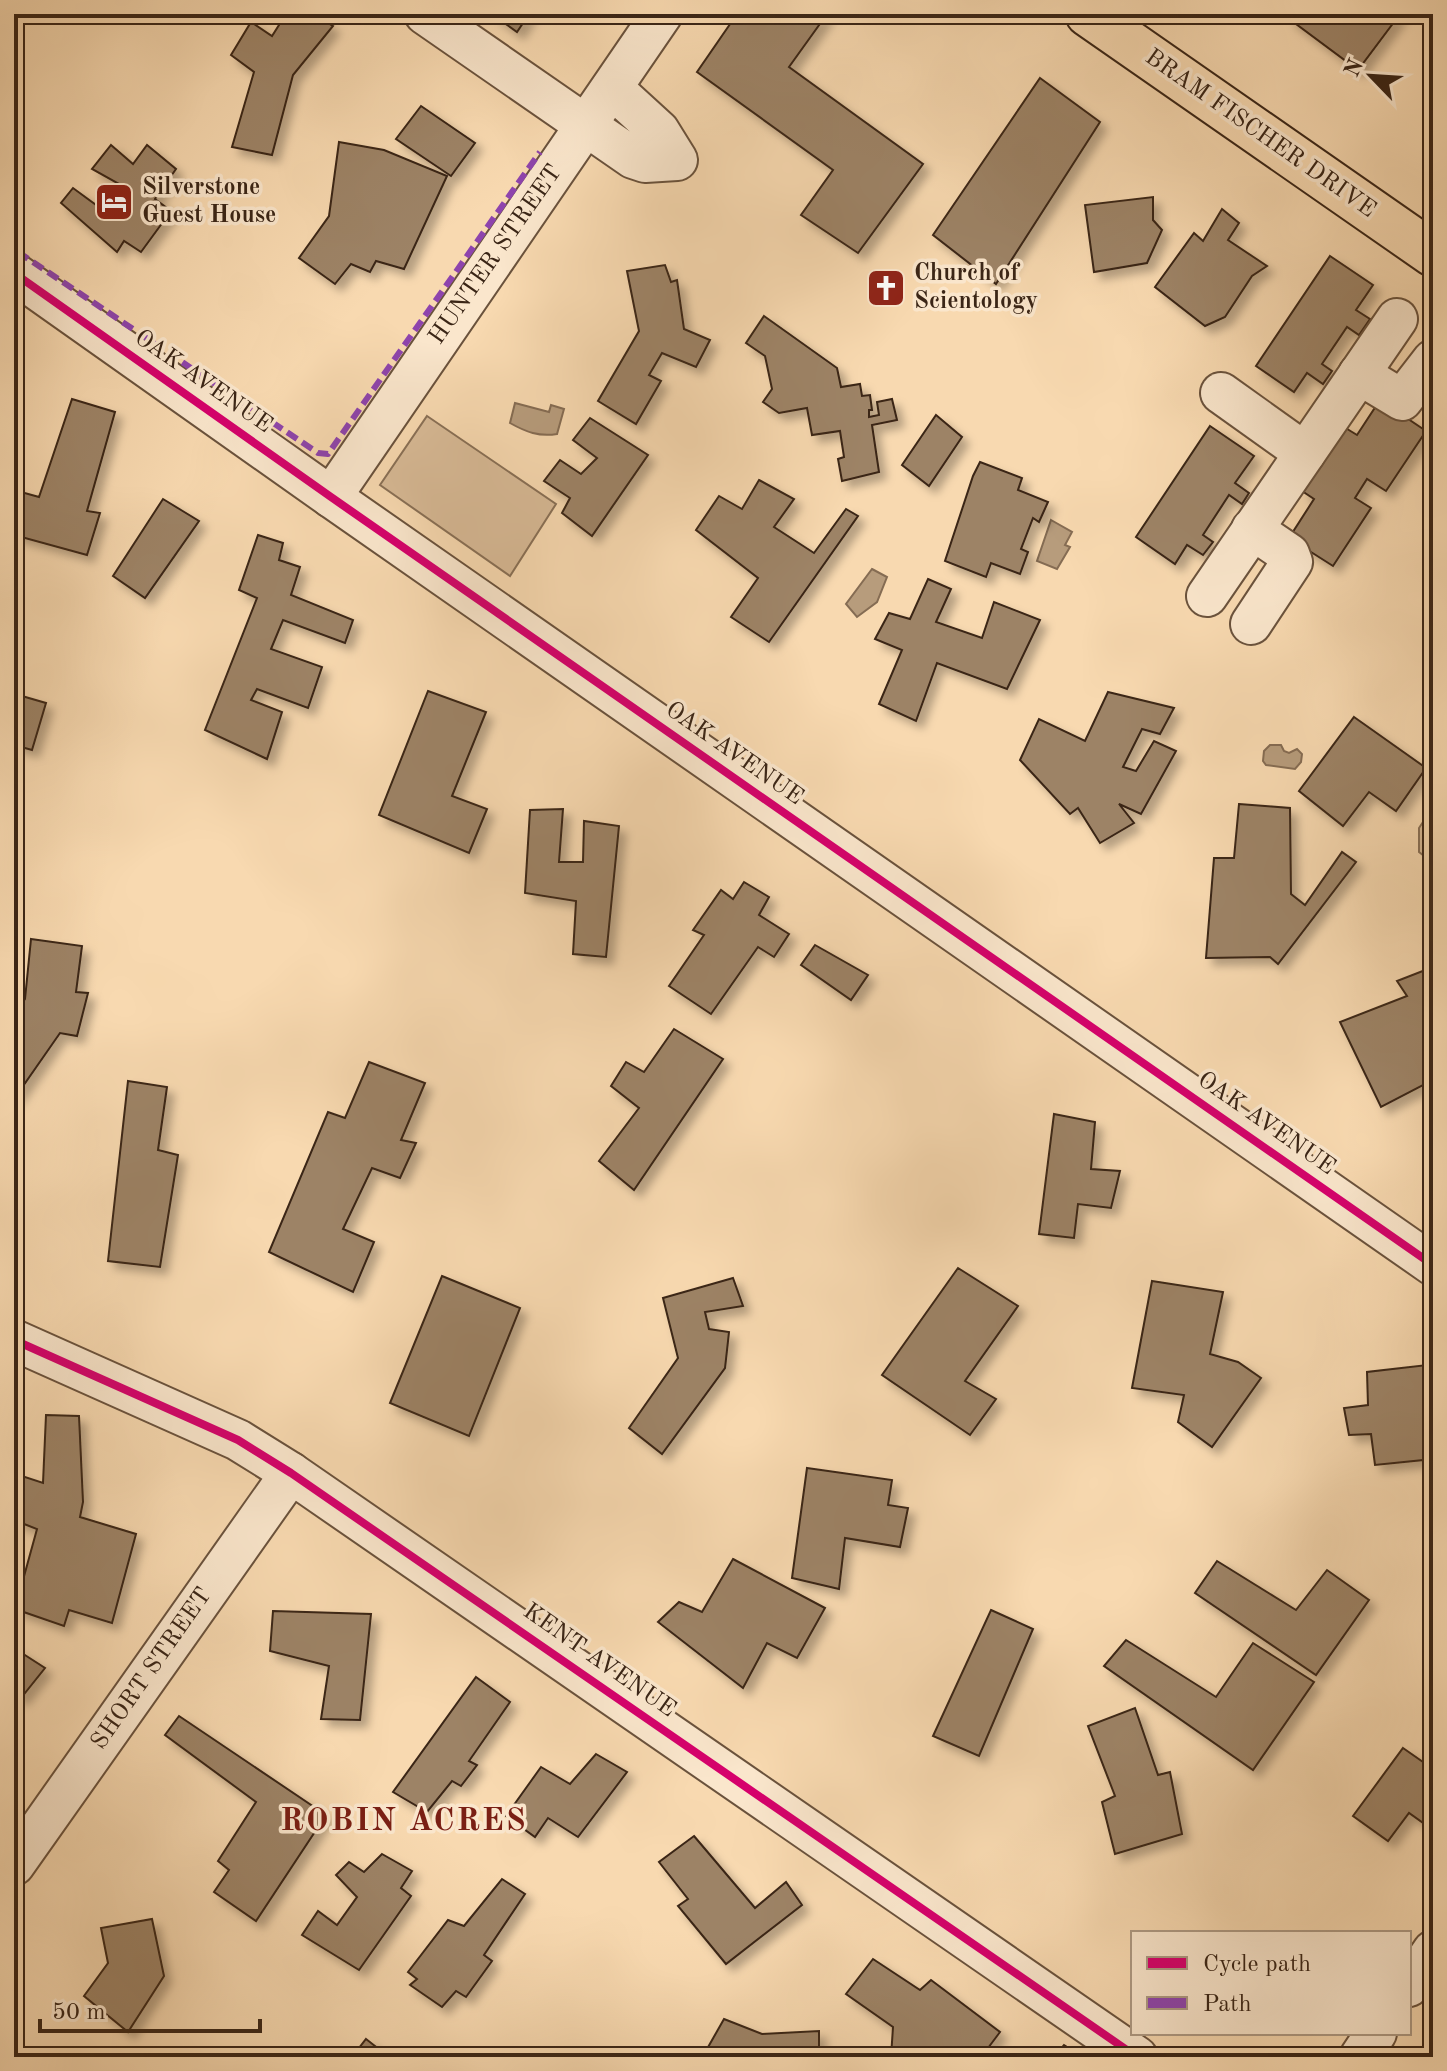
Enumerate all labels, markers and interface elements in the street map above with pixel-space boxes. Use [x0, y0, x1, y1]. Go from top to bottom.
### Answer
north arrow [1331, 36, 1411, 116]
street label: BRAM FISCHER DRIVE [1140, 45, 1380, 223]
text: N [1341, 56, 1368, 81]
street label: HUNTER STREET [425, 161, 567, 349]
place label: Silverstone Guest House [142, 176, 276, 228]
hotel icon: Silverstone Guest House [93, 181, 135, 223]
place label: Church of Scientology [914, 262, 1038, 314]
church icon: Church of Scientology [865, 267, 907, 309]
street label: OAK AVENUE [130, 326, 276, 438]
street label: OAK AVENUE [661, 698, 807, 810]
street label: OAK AVENUE [1193, 1068, 1339, 1180]
street label: SHORT STREET [87, 1584, 217, 1754]
street label: KENT AVENUE [518, 1599, 680, 1723]
district label: ROBIN ACRES [280, 1806, 528, 1838]
legend [1131, 1931, 1411, 2035]
text: Cycle path [1203, 1953, 1311, 1977]
scale bar [40, 1983, 260, 2033]
text: Path [1203, 1993, 1252, 2017]
text: 50 m [52, 2001, 106, 2025]

